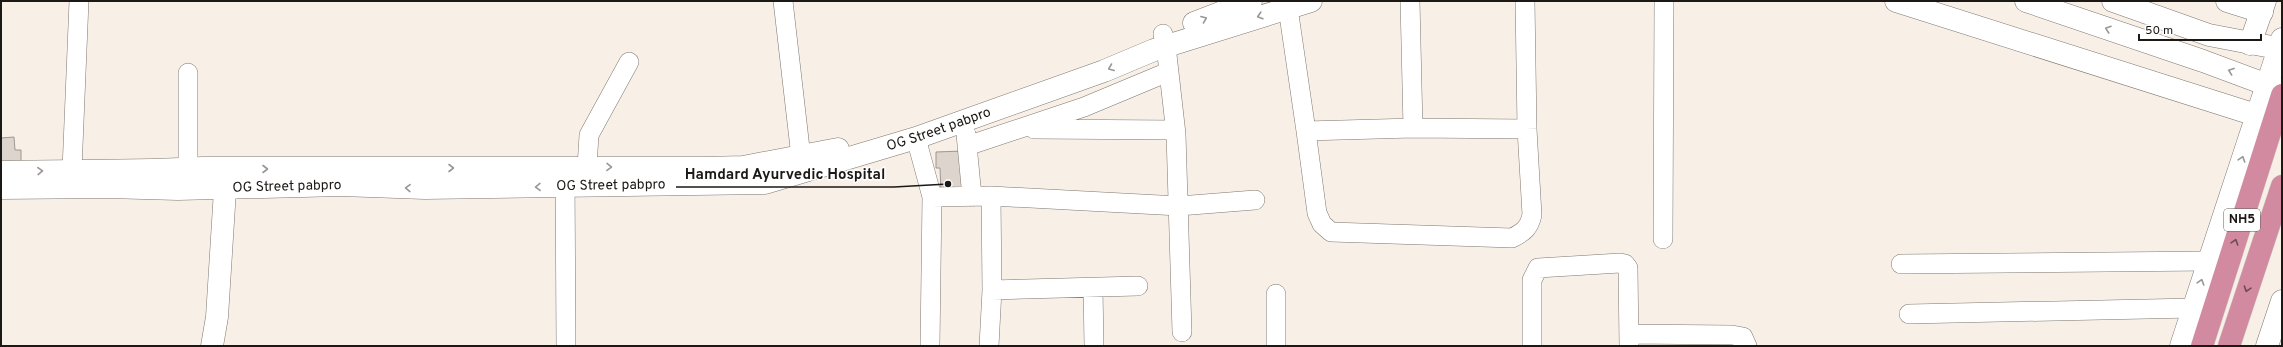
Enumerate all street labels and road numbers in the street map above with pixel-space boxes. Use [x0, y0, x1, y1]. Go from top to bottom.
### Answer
street label: OG Street pabpro [885, 103, 993, 155]
street label: OG Street pabpro [232, 176, 342, 196]
street label: OG Street pabpro [556, 176, 666, 195]
road number: NH5 [2224, 209, 2260, 231]

